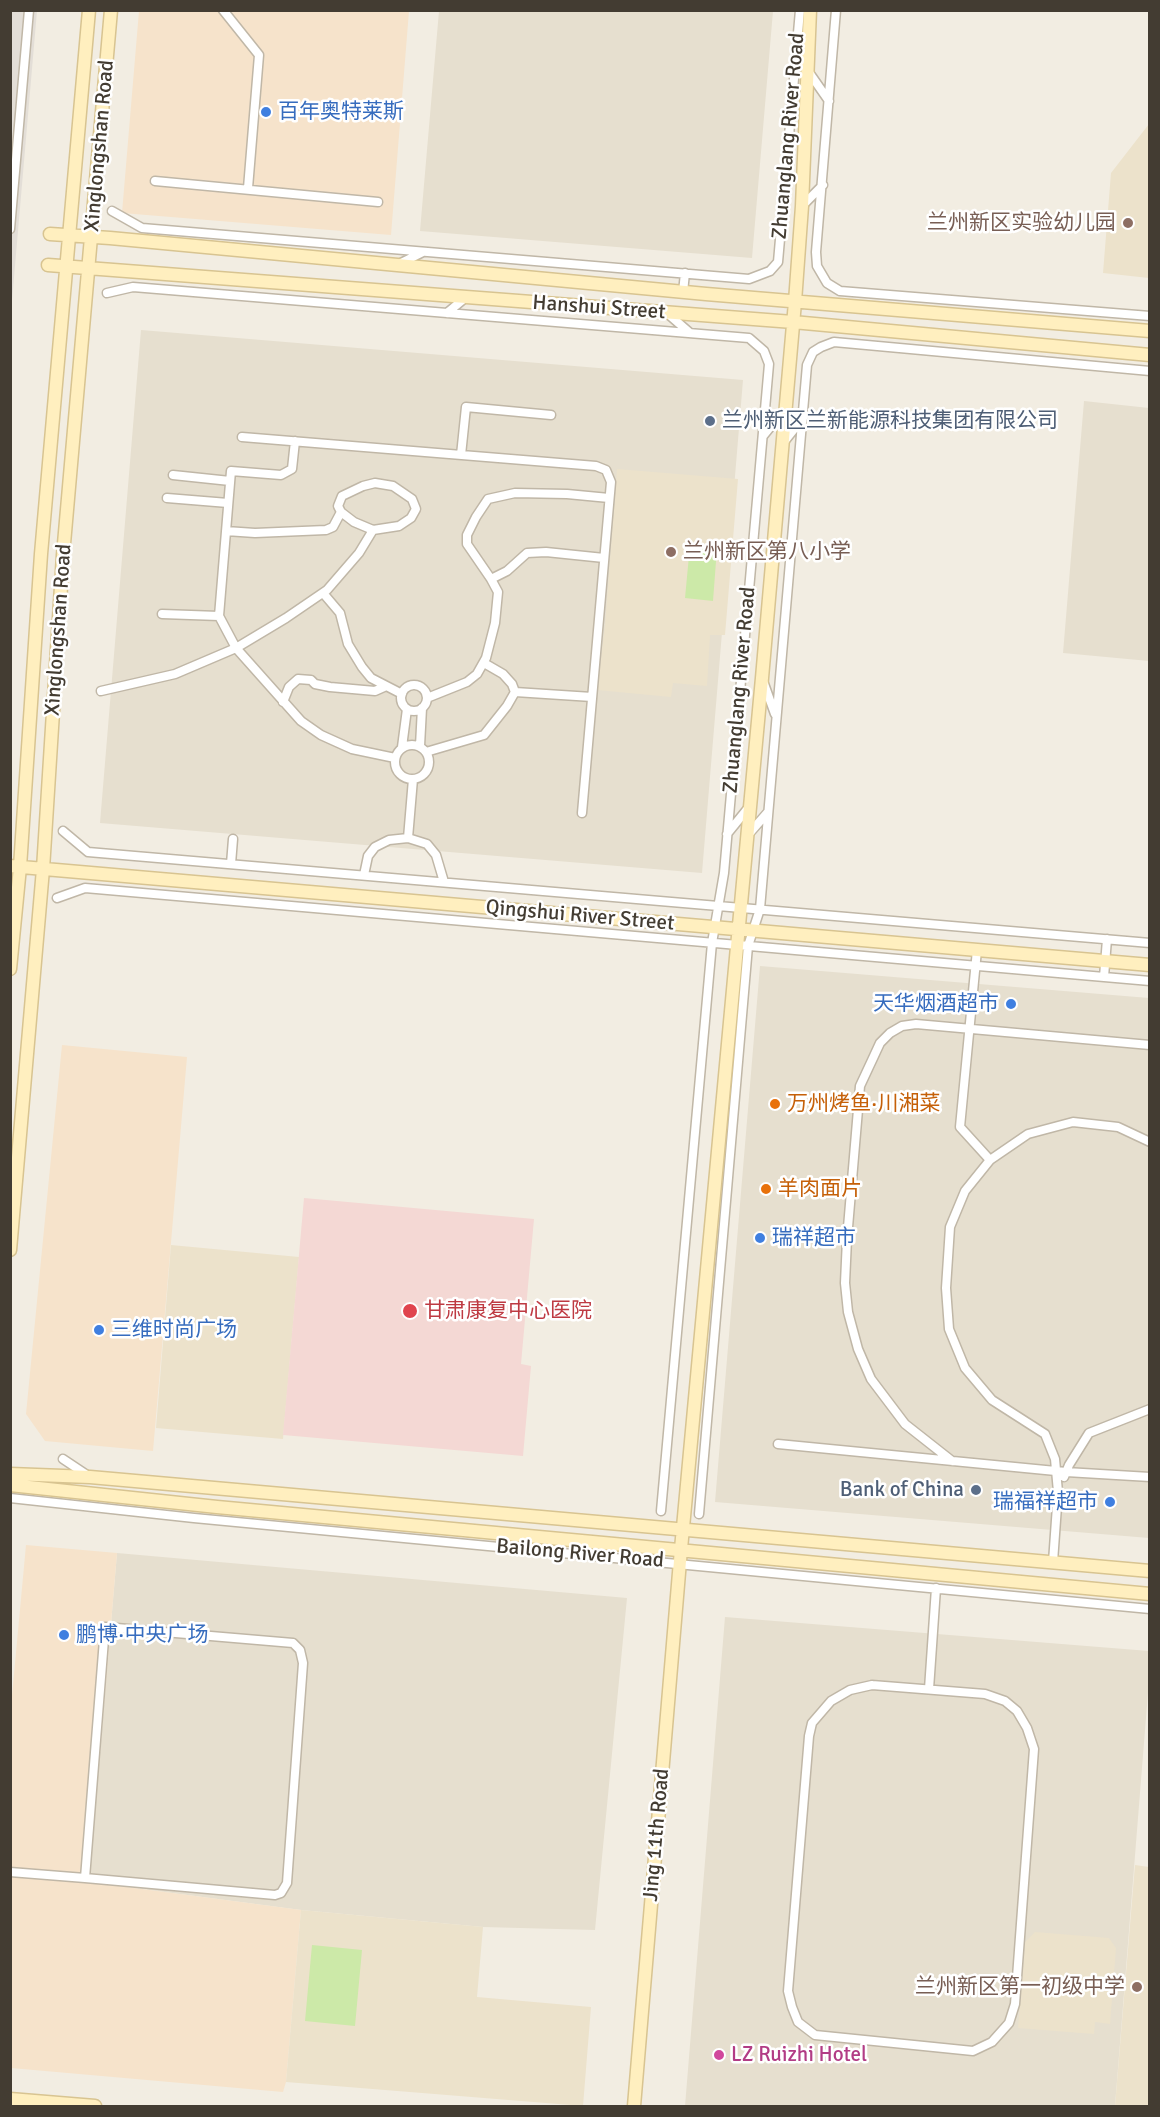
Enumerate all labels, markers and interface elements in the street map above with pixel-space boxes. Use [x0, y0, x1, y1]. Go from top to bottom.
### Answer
street label: Zhuanglang River Road [767, 32, 811, 240]
street label: Xinglongshan Road [80, 59, 120, 233]
place label: 百年奥特莱斯 [278, 99, 404, 125]
marker: 百年奥特莱斯 [259, 105, 273, 119]
place label: 兰州新区实验幼儿园 [927, 210, 1116, 236]
marker: 兰州新区实验幼儿园 [1121, 216, 1135, 230]
street label: Hanshui Street [532, 291, 666, 325]
place label: 兰州新区兰新能源科技集团有限公司 [722, 408, 1058, 434]
marker: 兰州新区兰新能源科技集团有限公司 [703, 414, 717, 428]
place label: 兰州新区第八小学 [683, 539, 851, 565]
street label: Xinglongshan Road [40, 543, 78, 717]
marker: 兰州新区第八小学 [664, 545, 678, 559]
street label: Zhuanglang River Road [718, 586, 762, 794]
street label: Qingshui River Street [485, 895, 675, 937]
place label: 天华烟酒超市 [873, 991, 999, 1017]
marker: 天华烟酒超市 [1004, 997, 1018, 1011]
place label: 万州烤鱼·川湘菜 [787, 1091, 940, 1117]
marker: 万州烤鱼·川湘菜 [768, 1097, 782, 1111]
place label: 羊肉面片 [778, 1176, 862, 1202]
marker: 羊肉面片 [759, 1182, 773, 1196]
place label: 瑞祥超市 [772, 1225, 856, 1251]
marker: 瑞祥超市 [753, 1231, 767, 1245]
place label: 甘肃康复中心医院 [424, 1298, 592, 1324]
marker: 甘肃康复中心医院 [401, 1302, 419, 1320]
place label: 三维时尚广场 [111, 1317, 237, 1343]
marker: 三维时尚广场 [92, 1323, 106, 1337]
place label: Bank of China [840, 1477, 964, 1503]
marker: Bank of China [969, 1483, 983, 1497]
place label: 瑞福祥超市 [993, 1489, 1098, 1515]
marker: 瑞福祥超市 [1103, 1495, 1117, 1509]
street label: Bailong River Road [495, 1534, 665, 1574]
place label: 鹏博·中央广场 [76, 1622, 208, 1648]
marker: 鹏博·中央广场 [57, 1628, 71, 1642]
street label: Jing 11th Road [639, 1768, 675, 1902]
place label: 兰州新区第一初级中学 [915, 1974, 1125, 2000]
marker: 兰州新区第一初级中学 [1130, 1980, 1144, 1994]
place label: LZ Ruizhi Hotel [731, 2042, 867, 2068]
marker: LZ Ruizhi Hotel [712, 2048, 726, 2062]

